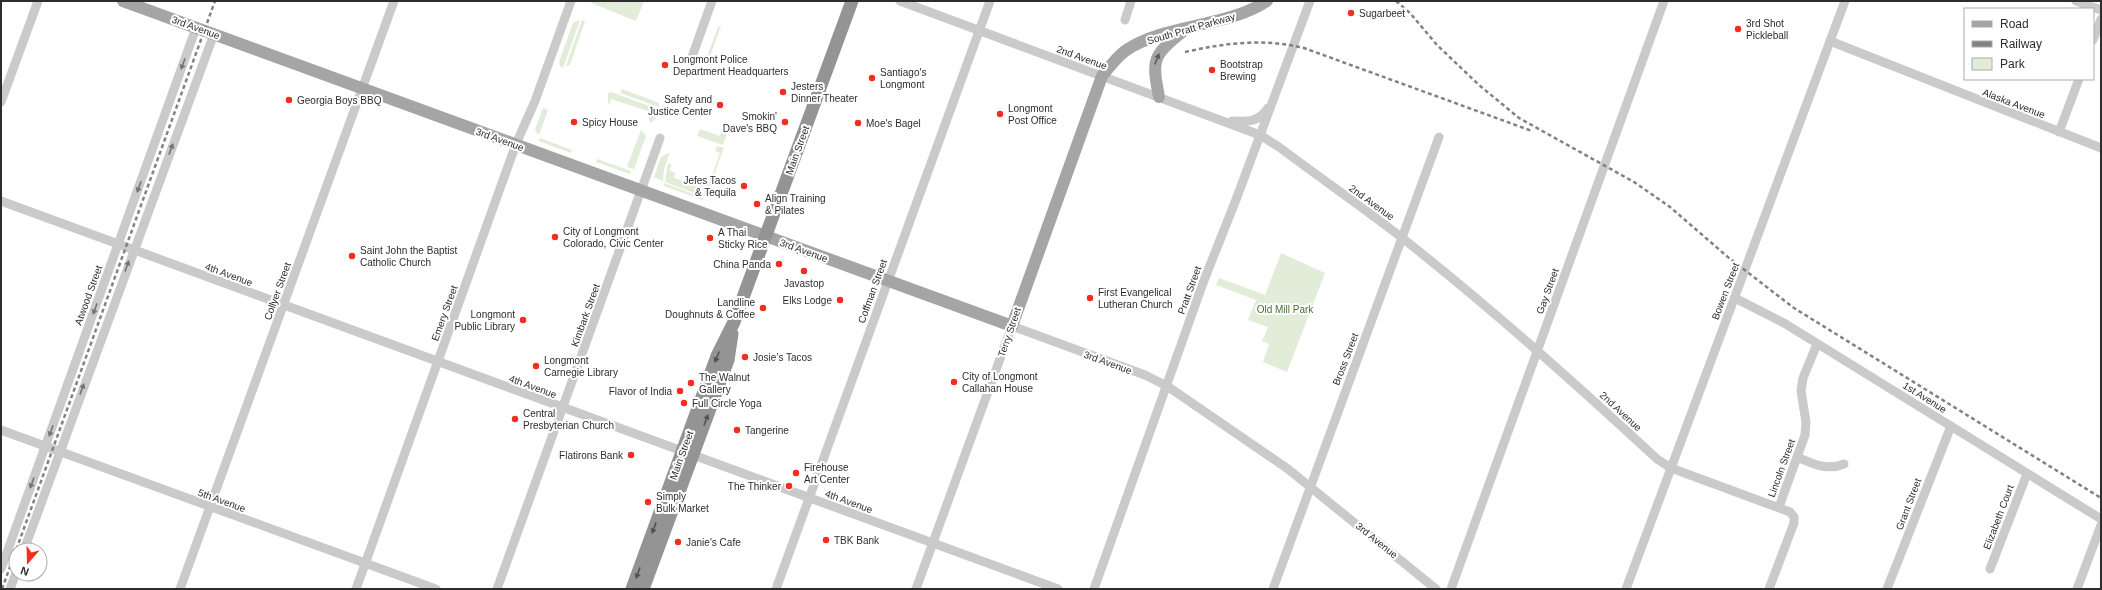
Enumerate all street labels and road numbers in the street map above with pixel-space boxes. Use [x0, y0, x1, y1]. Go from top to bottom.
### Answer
street label: South Pratt Parkway [1146, 11, 1236, 46]
street label: 3rd Avenue [170, 14, 222, 41]
street label: 2nd Avenue [1055, 43, 1109, 72]
street label: Alaska Avenue [1981, 87, 2047, 121]
street label: Main Street [784, 124, 811, 176]
street label: 3rd Avenue [474, 126, 526, 153]
street label: 2nd Avenue [1347, 182, 1397, 223]
street label: 3rd Avenue [778, 237, 830, 264]
street label: Coffman Street [856, 258, 889, 325]
street label: 4th Avenue [204, 261, 255, 288]
street label: Collyer Street [262, 261, 293, 322]
street label: Bowen Street [1710, 261, 1741, 321]
street label: Atwood Street [73, 264, 104, 327]
street label: Pratt Street [1176, 264, 1203, 316]
street label: Gay Street [1534, 267, 1561, 316]
street label: Kimbark Street [569, 282, 602, 348]
street label: Emery Street [429, 284, 460, 342]
street label: Terry Street [996, 306, 1023, 358]
street label: Bross Street [1330, 331, 1361, 387]
street label: 3rd Avenue [1082, 349, 1134, 376]
street label: 4th Avenue [508, 373, 559, 400]
street label: 1st Avenue [1901, 380, 1949, 415]
street label: 2nd Avenue [1598, 389, 1644, 434]
street label: Main Street [668, 429, 695, 481]
street label: Lincoln Street [1766, 437, 1797, 499]
street label: Grant Street [1894, 477, 1923, 532]
street label: Elizabeth Court [1981, 483, 2016, 551]
street label: 5th Avenue [197, 487, 248, 514]
street label: 4th Avenue [824, 488, 875, 515]
street label: 3rd Avenue [1354, 520, 1400, 561]

